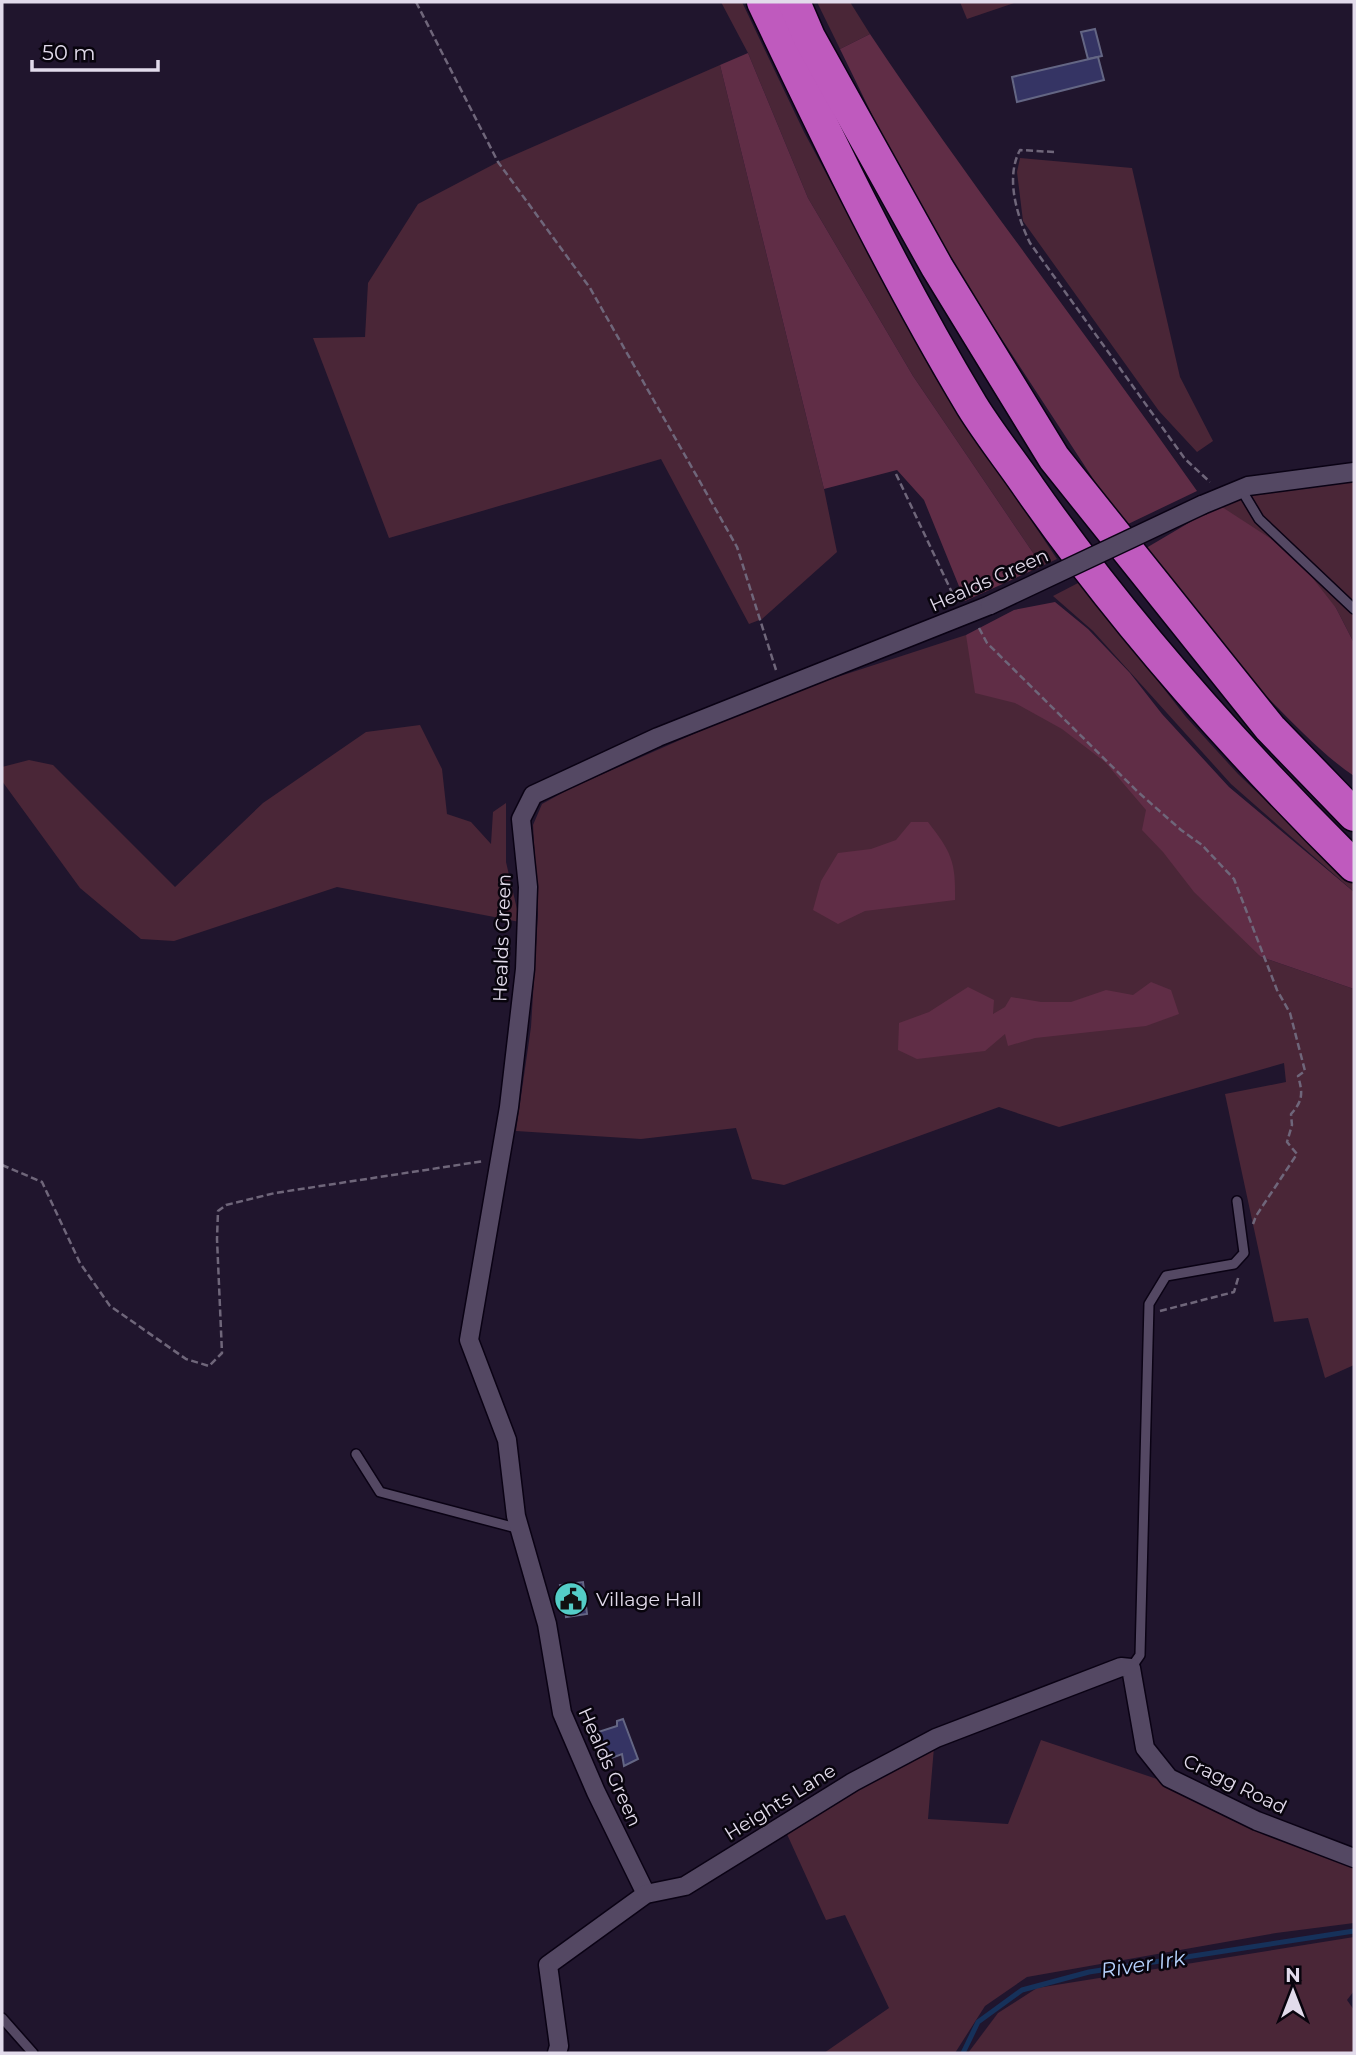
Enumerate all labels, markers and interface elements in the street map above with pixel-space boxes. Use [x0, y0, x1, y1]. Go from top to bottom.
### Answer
scale bar [32, 28, 158, 72]
text: 50 m [42, 40, 96, 65]
street label: Healds Green [926, 543, 1052, 617]
street label: Healds Green [488, 874, 516, 1002]
public building icon: Village Hall [552, 1580, 590, 1618]
place label: Village Hall [596, 1588, 702, 1611]
street label: Healds Green [573, 1704, 647, 1830]
street label: Cragg Road [1180, 1749, 1290, 1819]
street label: Heights Lane [720, 1759, 840, 1845]
water label: River Irk [1099, 1945, 1189, 1983]
north arrow [1258, 1957, 1328, 2027]
text: N [1285, 1964, 1301, 1987]

